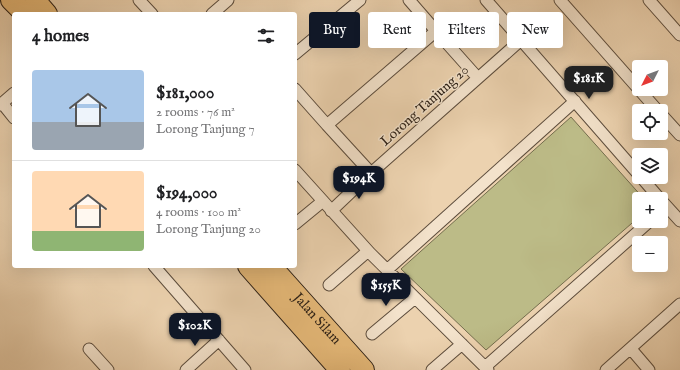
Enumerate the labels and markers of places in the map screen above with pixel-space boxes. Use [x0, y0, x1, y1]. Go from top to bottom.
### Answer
pin: $181K [561, 66, 617, 100]
pin: $194K [331, 166, 387, 200]
pin: $155K [358, 273, 414, 307]
pin: $102K [167, 313, 223, 347]

